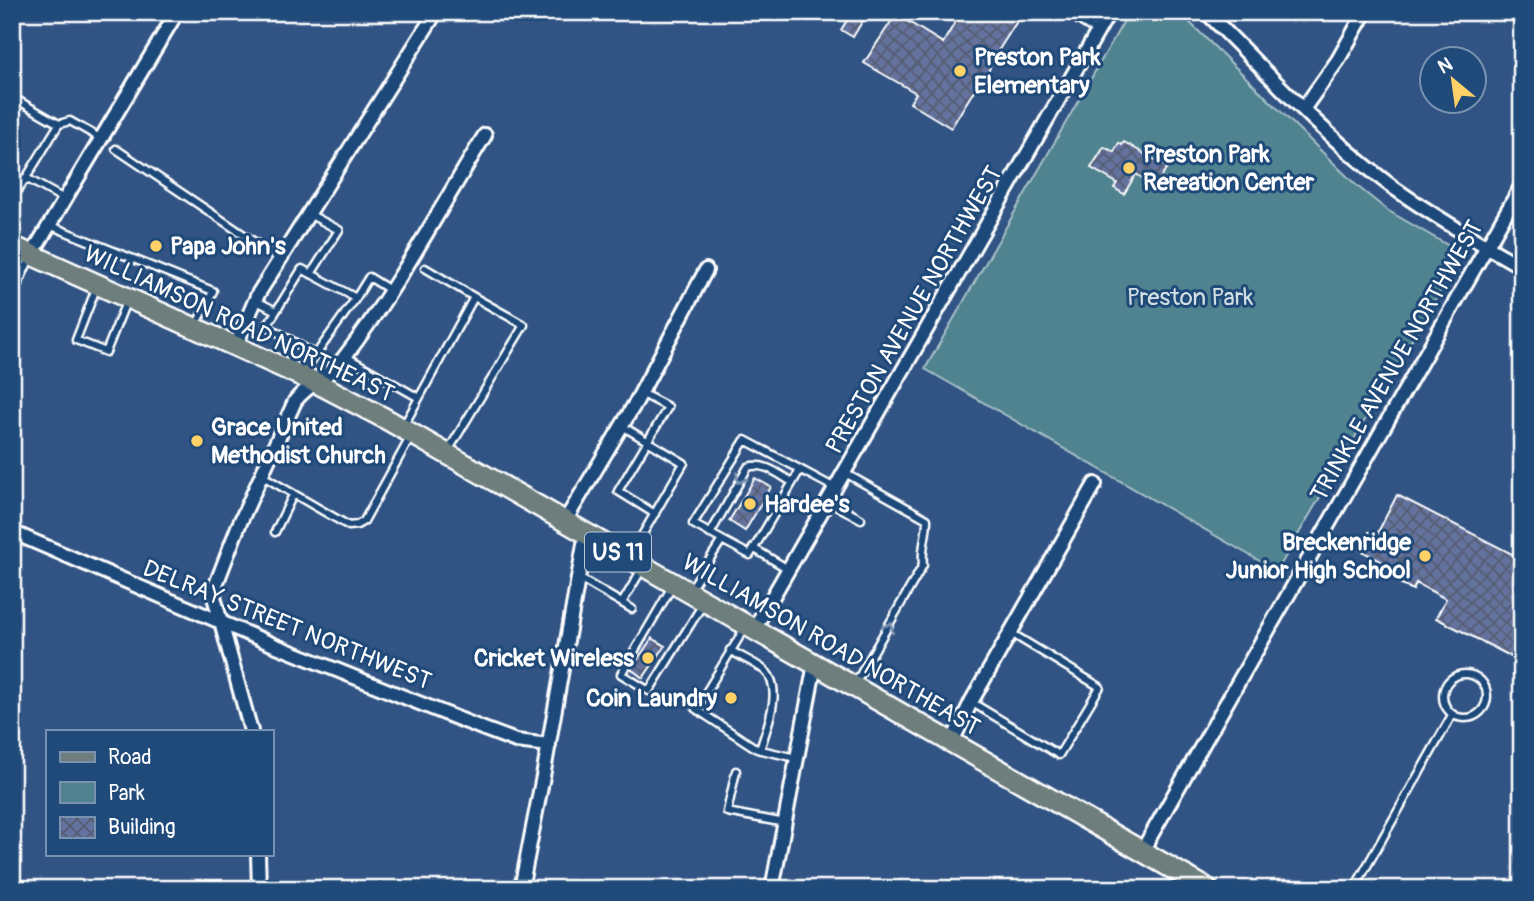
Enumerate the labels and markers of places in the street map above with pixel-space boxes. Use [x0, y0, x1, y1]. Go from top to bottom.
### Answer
place label: Preston Park Elementary [974, 43, 1102, 100]
marker: Preston Park Elementary [952, 63, 968, 79]
place label: Preston Park Rereation Center [1143, 140, 1314, 197]
marker: Preston Park Rereation Center [1121, 160, 1137, 176]
place label: Papa John's [170, 232, 286, 261]
marker: Papa John's [148, 238, 164, 254]
place label: Grace United Methodist Church [211, 413, 386, 470]
marker: Grace United Methodist Church [189, 433, 205, 449]
place label: Hardee's [764, 490, 850, 519]
marker: Hardee's [742, 496, 758, 512]
place label: Breckenridge Junior High School [1226, 528, 1412, 585]
marker: Breckenridge Junior High School [1417, 548, 1433, 564]
place label: Cricket Wireless [474, 644, 634, 673]
marker: Cricket Wireless [640, 650, 656, 666]
place label: Coin Laundry [586, 684, 718, 713]
marker: Coin Laundry [723, 690, 739, 706]

